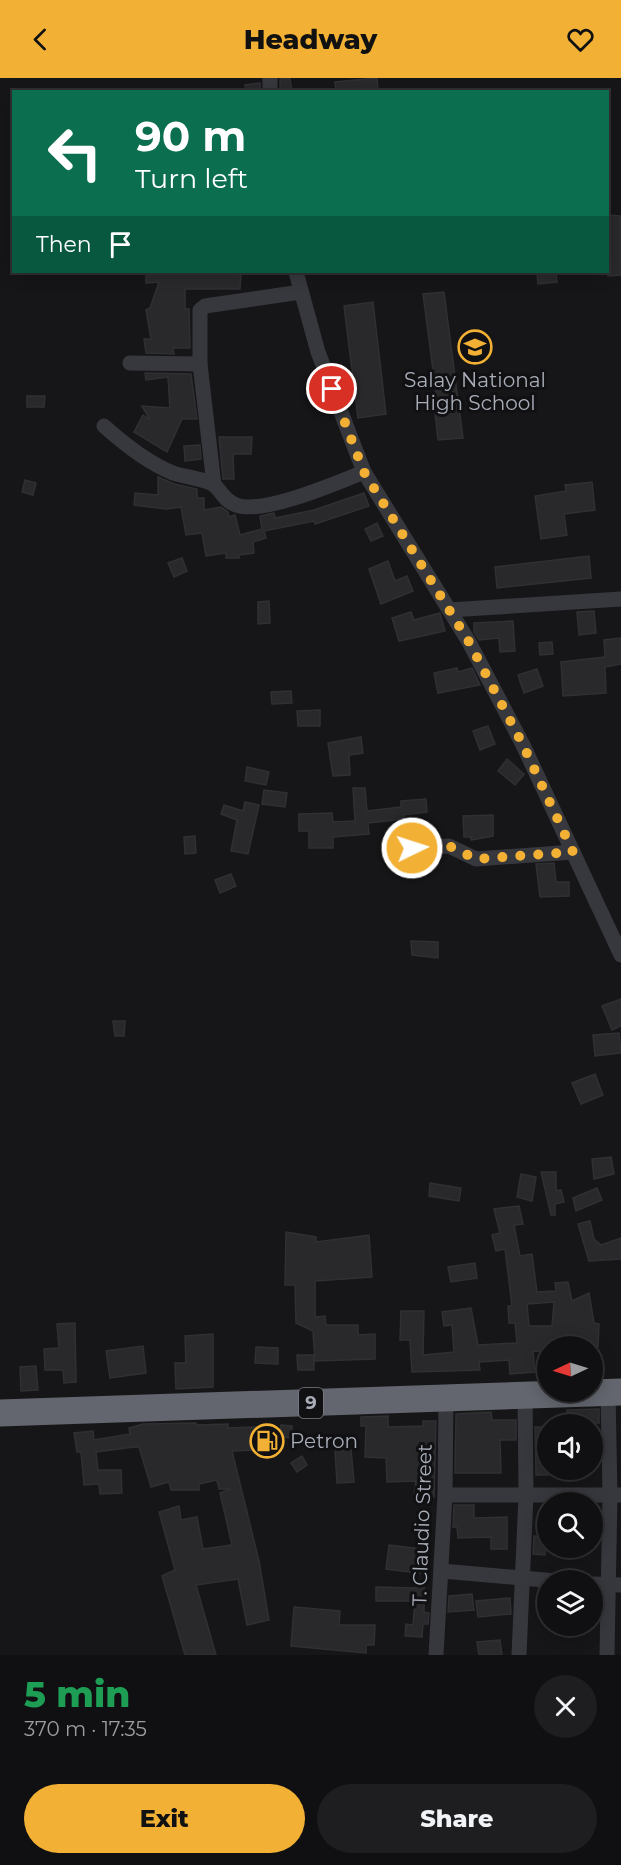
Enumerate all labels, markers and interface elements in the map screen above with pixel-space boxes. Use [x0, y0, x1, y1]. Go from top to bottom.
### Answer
icon: back [24, 23, 57, 56]
text: Headway [244, 23, 377, 56]
icon: heart [564, 23, 597, 56]
text: 90 m [135, 110, 246, 162]
icon: left [36, 114, 114, 192]
text: Turn left [135, 162, 248, 195]
icon: arrive [104, 228, 137, 261]
text: Then [36, 231, 92, 258]
school or university icon: Salay National High School [457, 329, 493, 365]
pin [306, 363, 357, 414]
place label: Salay National High School [404, 368, 546, 415]
icon: arrive [315, 372, 348, 405]
position arrow [380, 816, 444, 880]
north arrow [537, 1336, 603, 1402]
map controls [537, 1336, 603, 1636]
road number: 9 [299, 1388, 323, 1418]
button: sound [537, 1414, 603, 1480]
fuel station icon: Petron [249, 1423, 285, 1459]
place label: Petron [290, 1429, 358, 1453]
street label: T. Claudio Street [407, 1443, 437, 1607]
button: search [537, 1492, 603, 1558]
button: layers [537, 1570, 603, 1636]
text: 5 min [24, 1672, 130, 1716]
button: close [534, 1675, 597, 1738]
text: 370 m · 17:35 [24, 1717, 147, 1741]
button: Exit [24, 1784, 305, 1853]
button: Share [317, 1784, 597, 1853]

